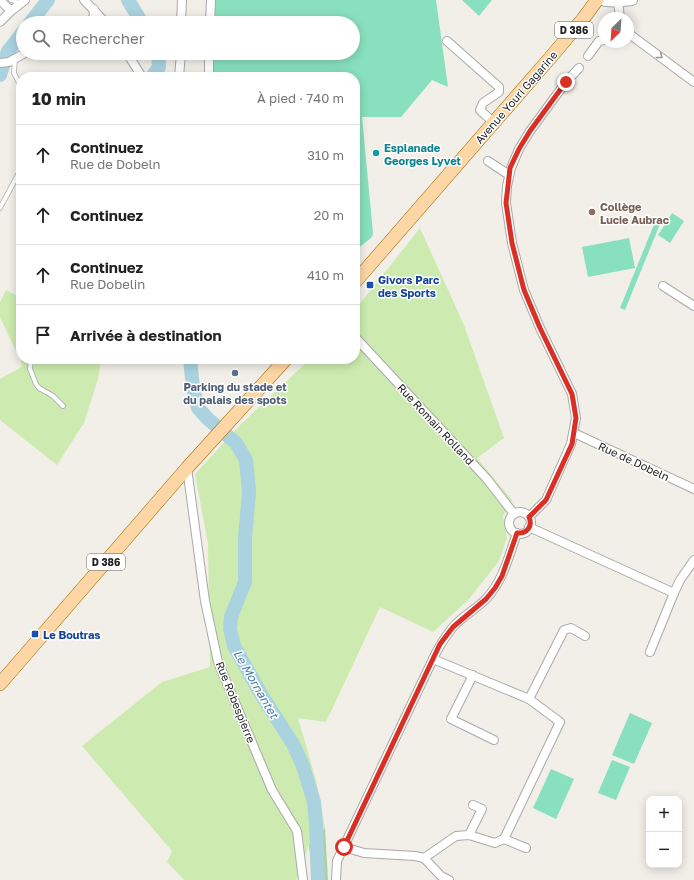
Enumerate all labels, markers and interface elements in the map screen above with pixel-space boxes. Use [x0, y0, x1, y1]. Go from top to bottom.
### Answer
north arrow [598, 12, 634, 48]
search box [16, 16, 360, 60]
road number: D 386 [555, 22, 593, 38]
icon: search [30, 27, 52, 49]
text: Rechercher [62, 29, 145, 47]
street label: Avenue Youri Gagarine [472, 48, 560, 146]
one-way arrow [655, 51, 662, 58]
route end [557, 73, 575, 91]
text: 10 min [32, 88, 86, 109]
text: À pied · 740 m [257, 90, 344, 106]
text: Continuez [70, 138, 143, 156]
place label: Esplanade Georges Lyvet [384, 141, 462, 167]
icon: ahead [32, 144, 54, 166]
text: 310 m [307, 147, 344, 163]
marker: Esplanade Georges Lyvet [371, 148, 381, 158]
text: Rue de Dobeln [70, 156, 161, 172]
place label: Collège Lucie Aubrac [600, 200, 670, 226]
icon: ahead [32, 204, 54, 226]
text: Continuez [70, 206, 143, 224]
text: 20 m [314, 207, 344, 223]
marker: Collège Lucie Aubrac [587, 207, 597, 217]
text: Continuez [70, 258, 143, 276]
icon: ahead [32, 264, 54, 286]
text: 410 m [307, 267, 344, 283]
place label: Givors Parc des Sports [378, 273, 440, 299]
text: Rue Dobelin [70, 276, 145, 292]
marker: Givors Parc des Sports [365, 280, 375, 290]
icon: arrive [32, 324, 54, 346]
text: Arrivée à destination [70, 326, 222, 344]
marker: Parking du stade et du palais des spots [230, 368, 240, 378]
place label: Parking du stade et du palais des spots [183, 380, 287, 406]
street label: Rue Romain Rolland [395, 381, 477, 467]
street label: Rue de Dobeln [597, 439, 671, 483]
road number: D 386 [87, 554, 125, 570]
place label: Le Boutras [43, 628, 100, 641]
marker: Le Boutras [30, 629, 40, 639]
water label: Le Mornantet [230, 647, 282, 722]
street label: Rue Robespierre [214, 659, 258, 745]
map controls [646, 796, 682, 868]
button: + [646, 796, 682, 832]
button: − [646, 832, 682, 868]
route start [335, 838, 353, 856]

